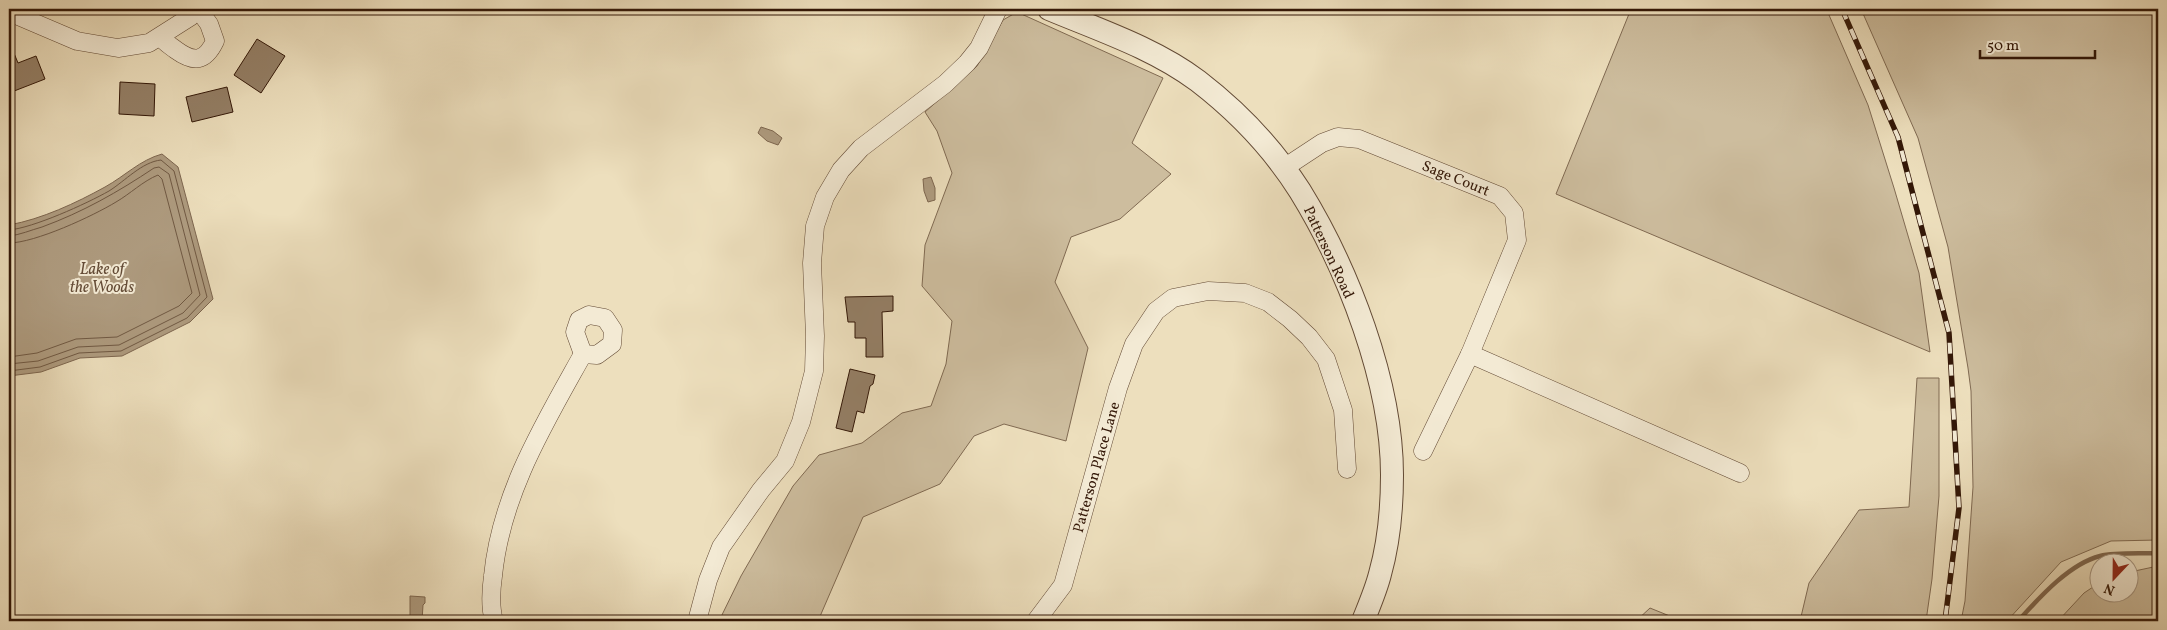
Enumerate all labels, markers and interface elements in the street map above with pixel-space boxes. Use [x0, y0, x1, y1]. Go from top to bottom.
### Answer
scale bar [1980, 28, 2094, 60]
text: 50 m [1987, 36, 2019, 57]
street label: Sage Court [1418, 156, 1492, 202]
street label: Patterson Road [1297, 203, 1358, 302]
water label: Lake of the Woods [70, 259, 134, 299]
street label: Patterson Place Lane [1069, 399, 1126, 535]
north arrow [2090, 552, 2140, 602]
text: N [2101, 578, 2118, 599]

